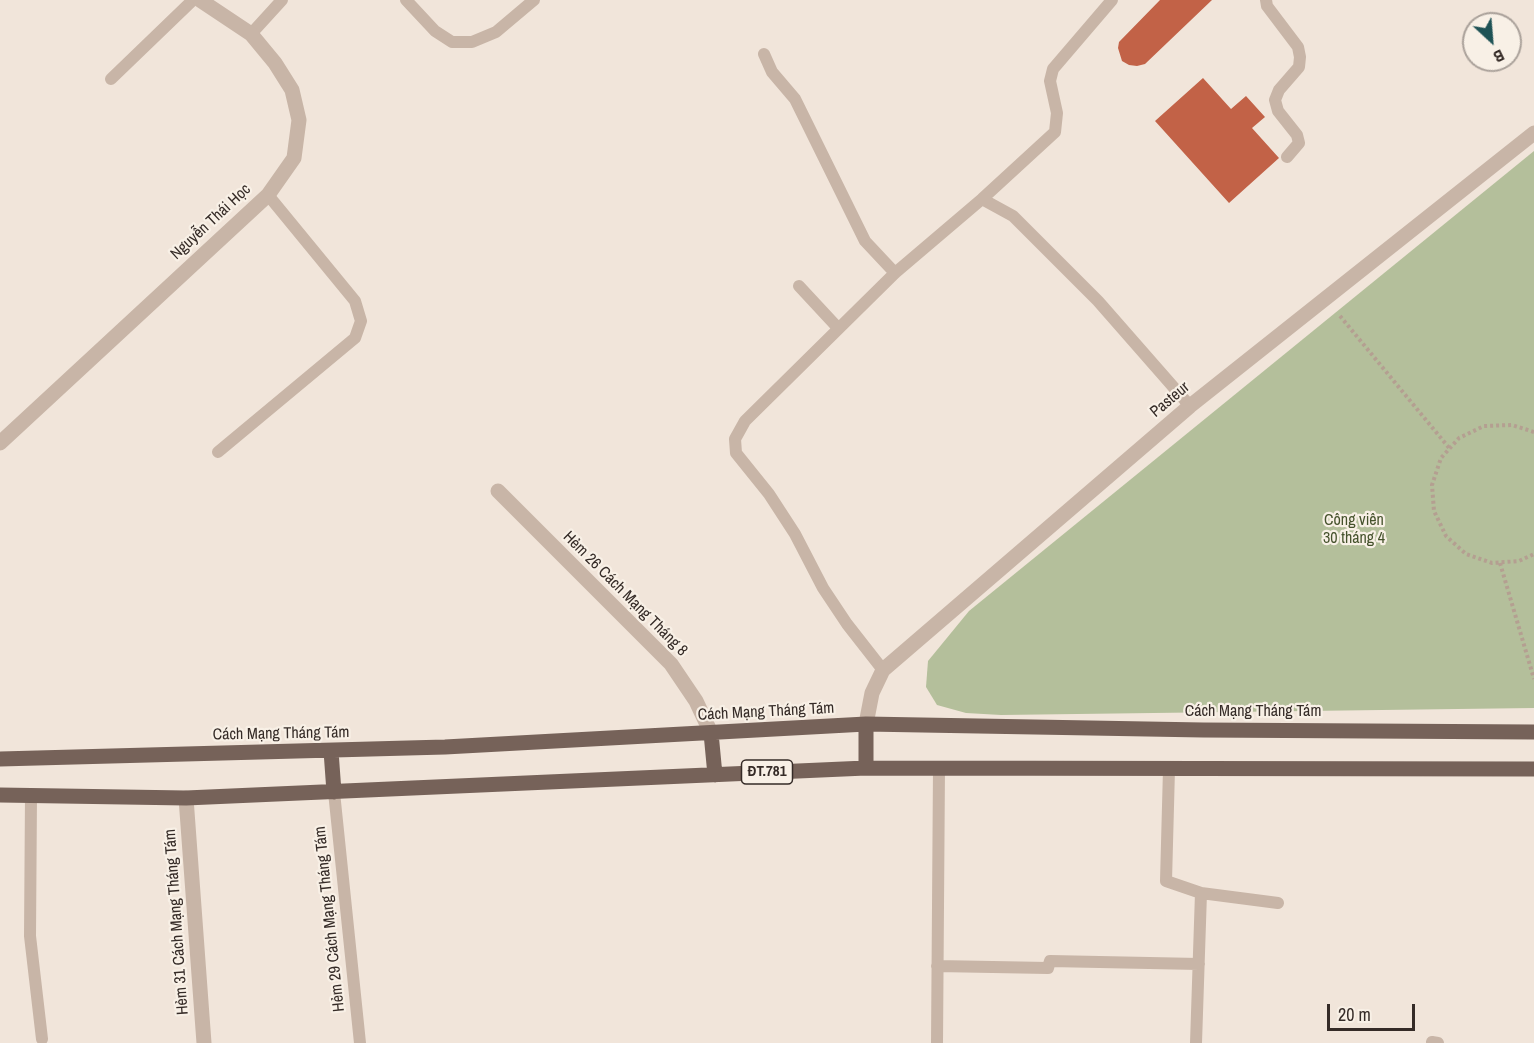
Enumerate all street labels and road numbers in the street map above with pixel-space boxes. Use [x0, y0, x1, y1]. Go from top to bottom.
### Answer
street label: Nguyễn Thái Học [167, 180, 255, 264]
street label: Pasteur [1147, 378, 1193, 422]
street label: Hẻm 26 Cách Mạng Tháng 8 [559, 528, 691, 660]
street label: Cách Mạng Tháng Tám [697, 699, 835, 725]
street label: Cách Mạng Tháng Tám [1185, 702, 1321, 722]
street label: Cách Mạng Tháng Tám [213, 723, 349, 745]
road number: ĐT.781 [742, 760, 792, 784]
street label: Hẻm 29 Cách Mạng Tháng Tám [311, 825, 349, 1013]
street label: Hẻm 31 Cách Mạng Tháng Tám [161, 828, 193, 1016]

